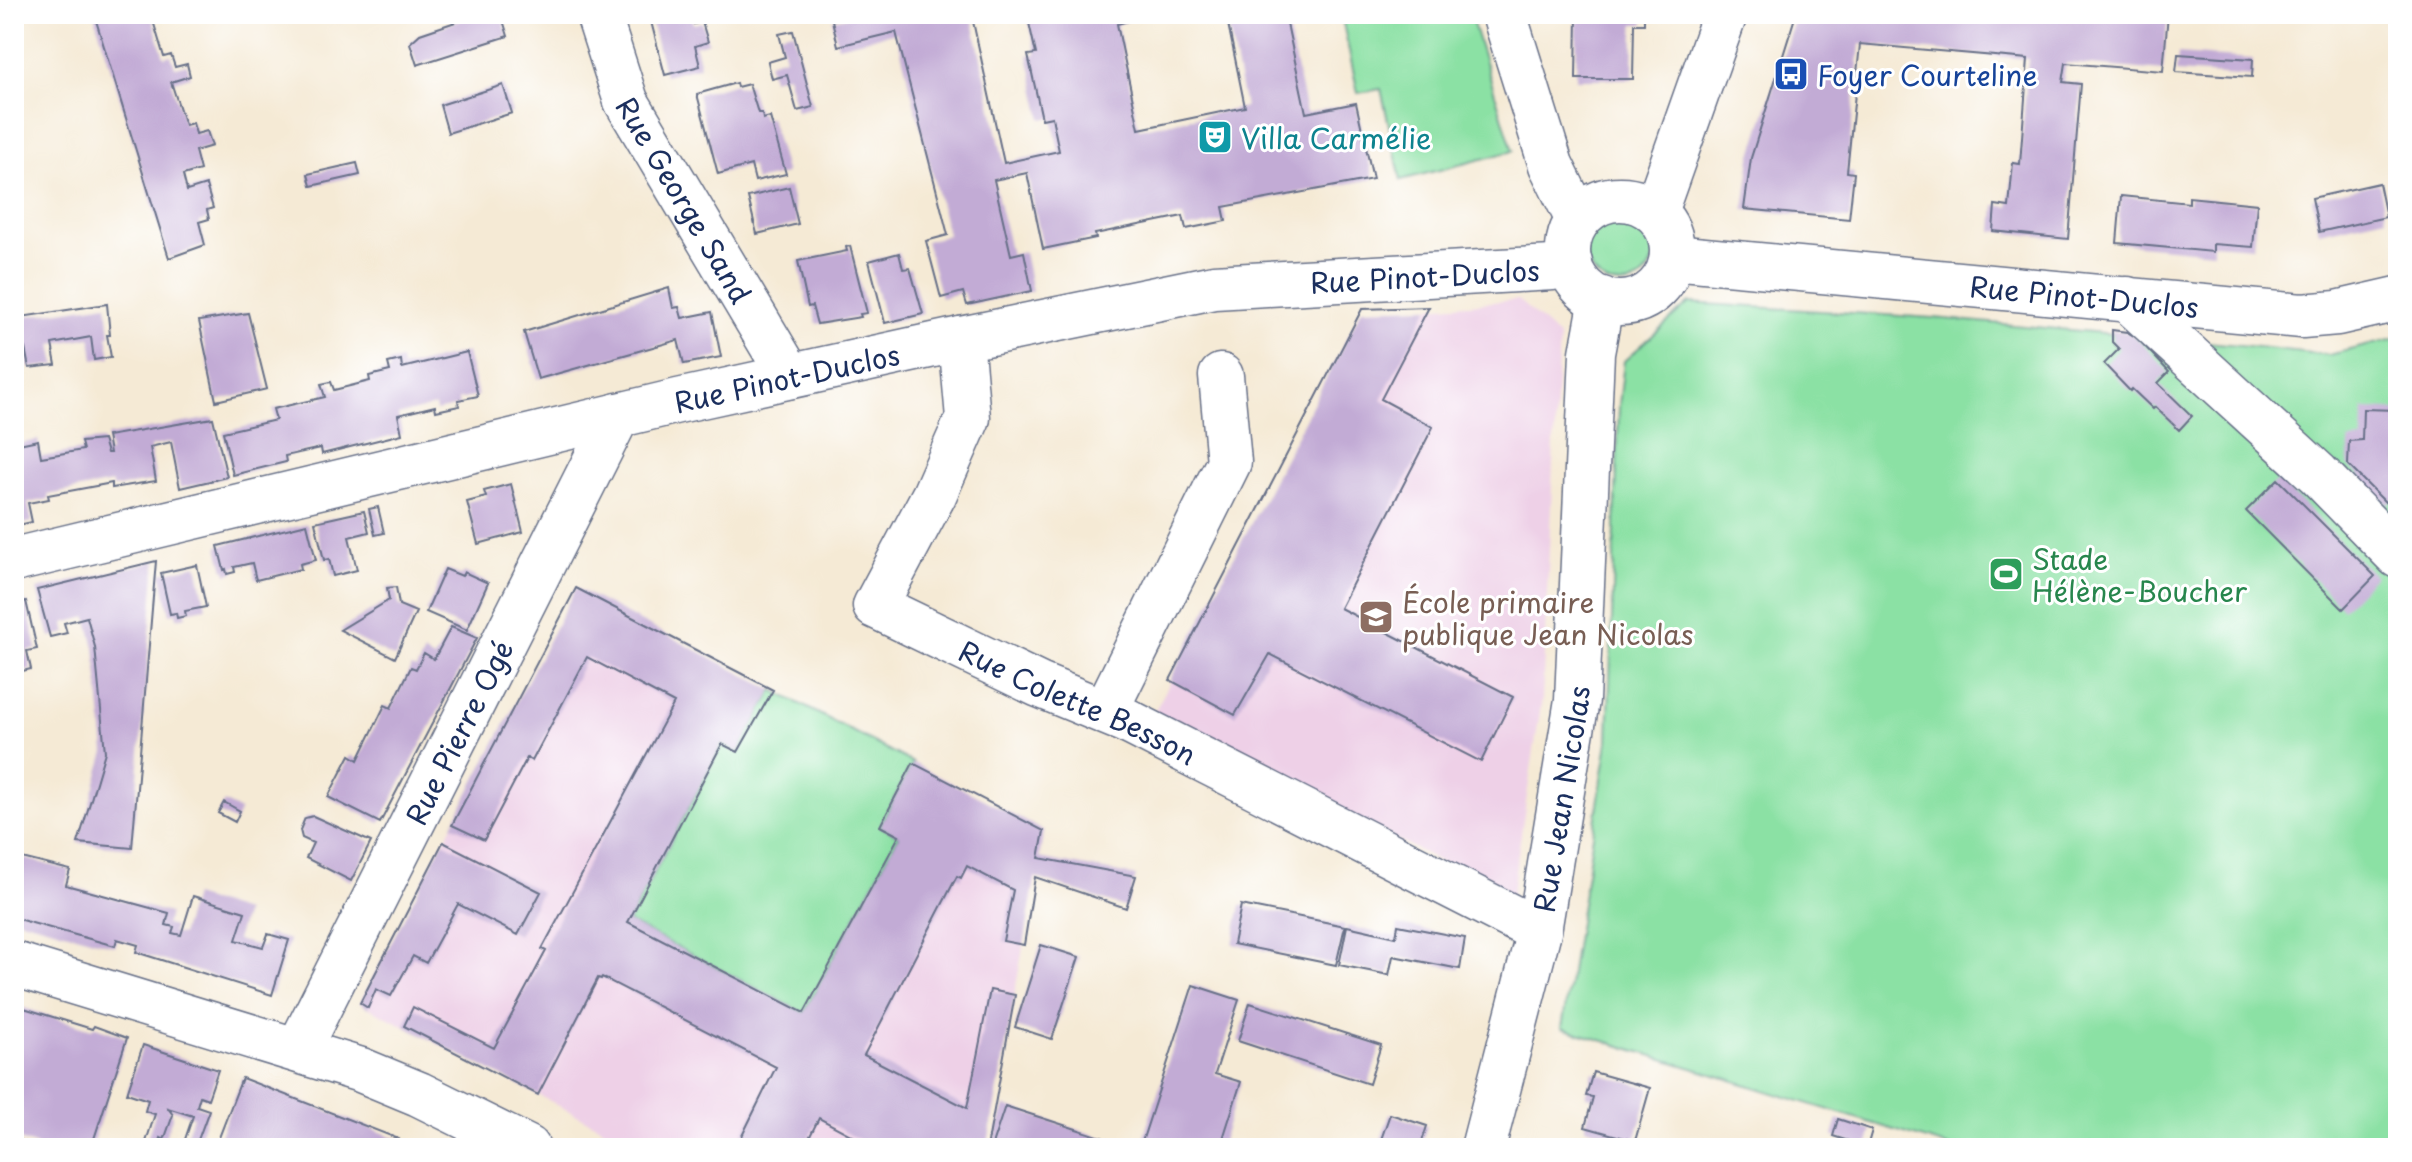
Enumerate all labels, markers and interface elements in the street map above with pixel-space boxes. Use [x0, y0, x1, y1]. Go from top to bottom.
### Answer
place label: Foyer Courteline [1817, 53, 2037, 96]
bus stop icon: Foyer Courteline [1772, 55, 1810, 93]
street label: Rue George Sand [606, 88, 763, 311]
place label: Villa Carmélie [1241, 116, 1431, 159]
theatre icon: Villa Carmélie [1196, 118, 1234, 156]
street label: Rue Pinot-Duclos [1309, 247, 1541, 303]
street label: Rue Pinot-Duclos [1968, 263, 2201, 328]
street label: Rue Pinot-Duclos [670, 332, 904, 423]
place label: Stade Hélène-Boucher [2032, 537, 2247, 612]
sports icon: Stade Hélène-Boucher [1987, 555, 2025, 593]
place label: École primaire publique Jean Nicolas [1402, 580, 1693, 655]
school or university icon: École primaire publique Jean Nicolas [1357, 598, 1395, 636]
street label: Rue Colette Besson [952, 628, 1205, 775]
street label: Rue Pierre Ogé [394, 632, 523, 832]
street label: Rue Jean Nicolas [1521, 685, 1599, 915]

